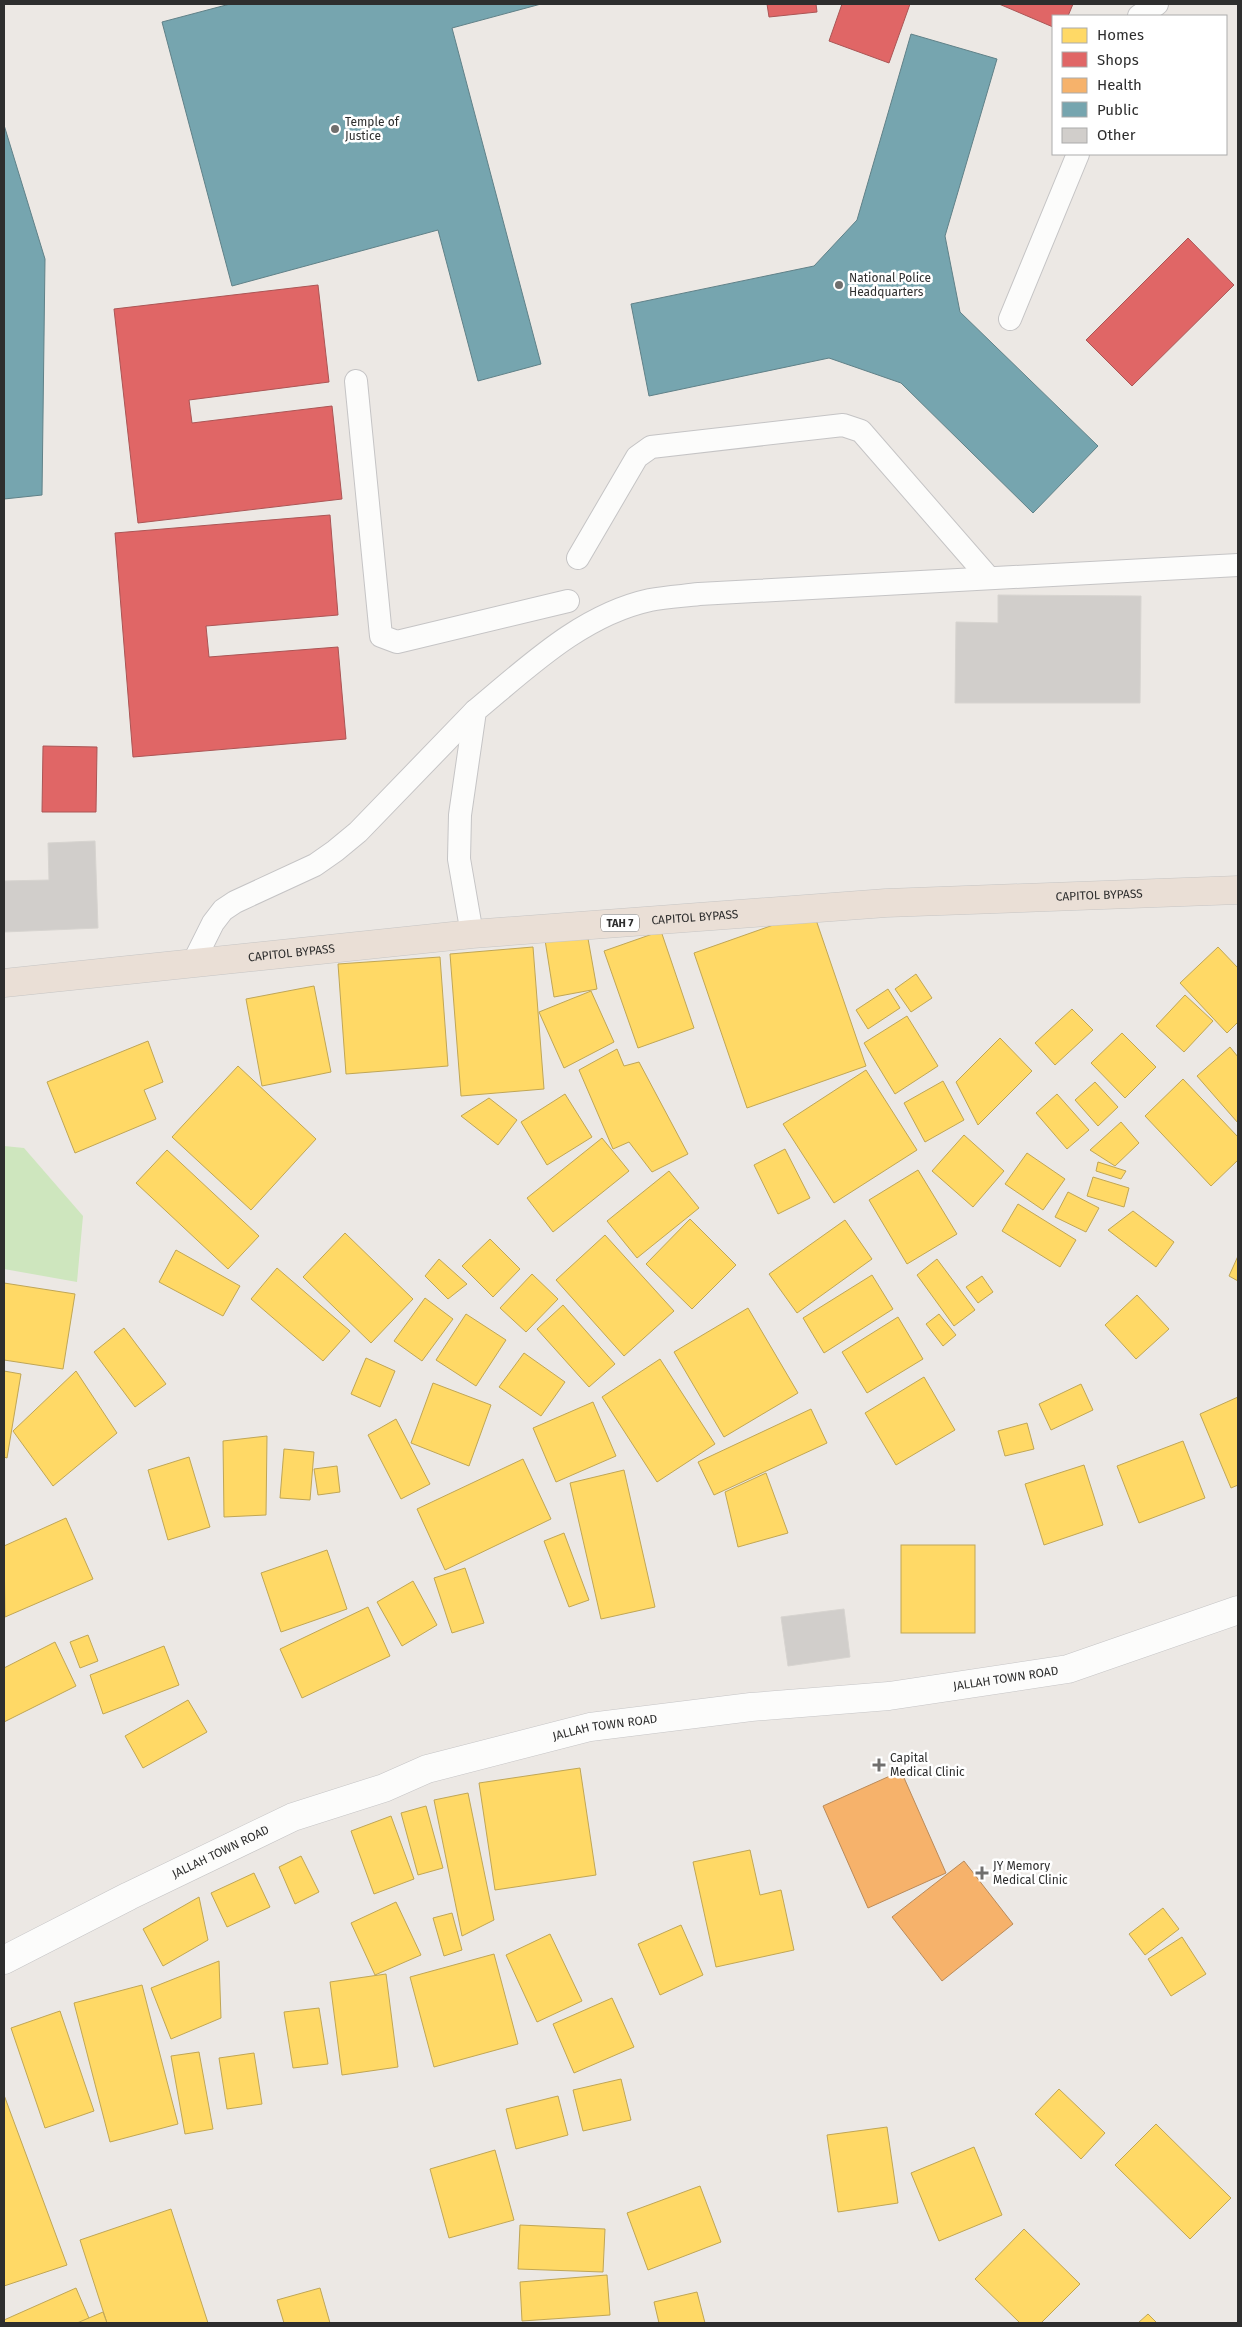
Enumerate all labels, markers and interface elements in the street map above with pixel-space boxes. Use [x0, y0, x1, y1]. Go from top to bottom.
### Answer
legend [1052, 15, 1227, 155]
text: Homes [1097, 26, 1144, 44]
text: Shops [1097, 51, 1139, 69]
text: Health [1097, 76, 1142, 94]
text: Public [1097, 101, 1139, 119]
place label: Temple of Justice [345, 115, 400, 143]
marker: Temple of Justice [329, 123, 341, 135]
text: Other [1097, 126, 1136, 144]
place label: National Police Headquarters [849, 271, 931, 299]
marker: National Police Headquarters [833, 279, 845, 291]
street label: CAPITOL BYPASS [1055, 887, 1143, 904]
street label: CAPITOL BYPASS [651, 907, 739, 928]
road number: TAH 7 [601, 914, 639, 931]
street label: CAPITOL BYPASS [247, 941, 336, 964]
street label: JALLAH TOWN ROAD [952, 1664, 1059, 1693]
street label: JALLAH TOWN ROAD [551, 1712, 658, 1743]
place label: Capital Medical Clinic [890, 1751, 965, 1779]
marker: Capital Medical Clinic [872, 1758, 886, 1772]
street label: JALLAH TOWN ROAD [170, 1822, 272, 1881]
place label: JY Memory Medical Clinic [993, 1859, 1068, 1887]
marker: JY Memory Medical Clinic [975, 1866, 989, 1880]

